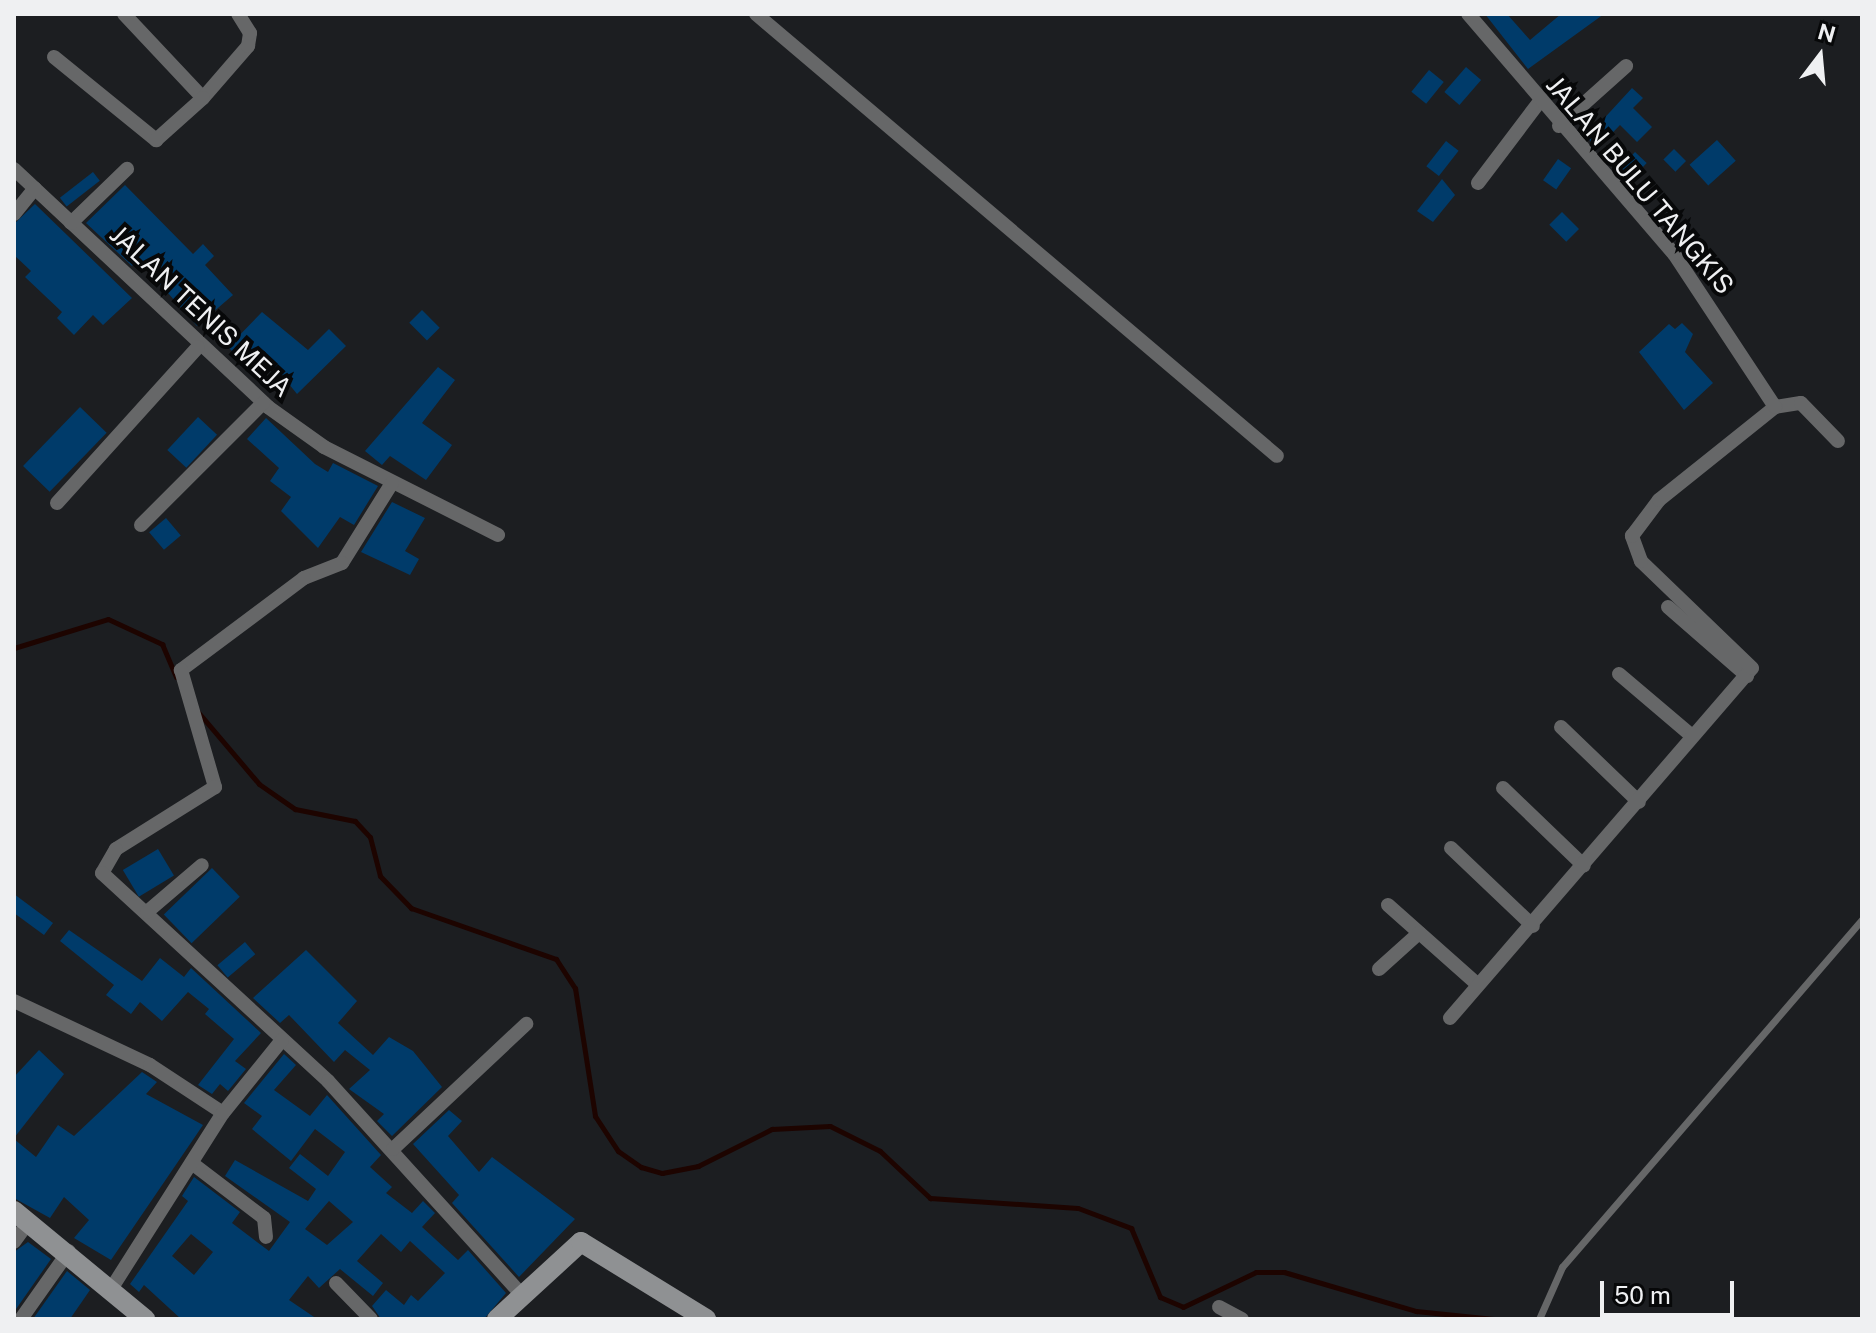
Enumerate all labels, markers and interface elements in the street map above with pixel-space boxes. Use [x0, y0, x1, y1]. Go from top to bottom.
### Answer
north arrow [1780, 16, 1860, 96]
text: N [1815, 18, 1838, 48]
street label: JALAN BULU TANGKIS [1540, 70, 1740, 300]
street label: JALAN TENIS MEJA [104, 219, 298, 403]
scale bar [1604, 1265, 1738, 1315]
text: 50 m [1614, 1281, 1671, 1309]

